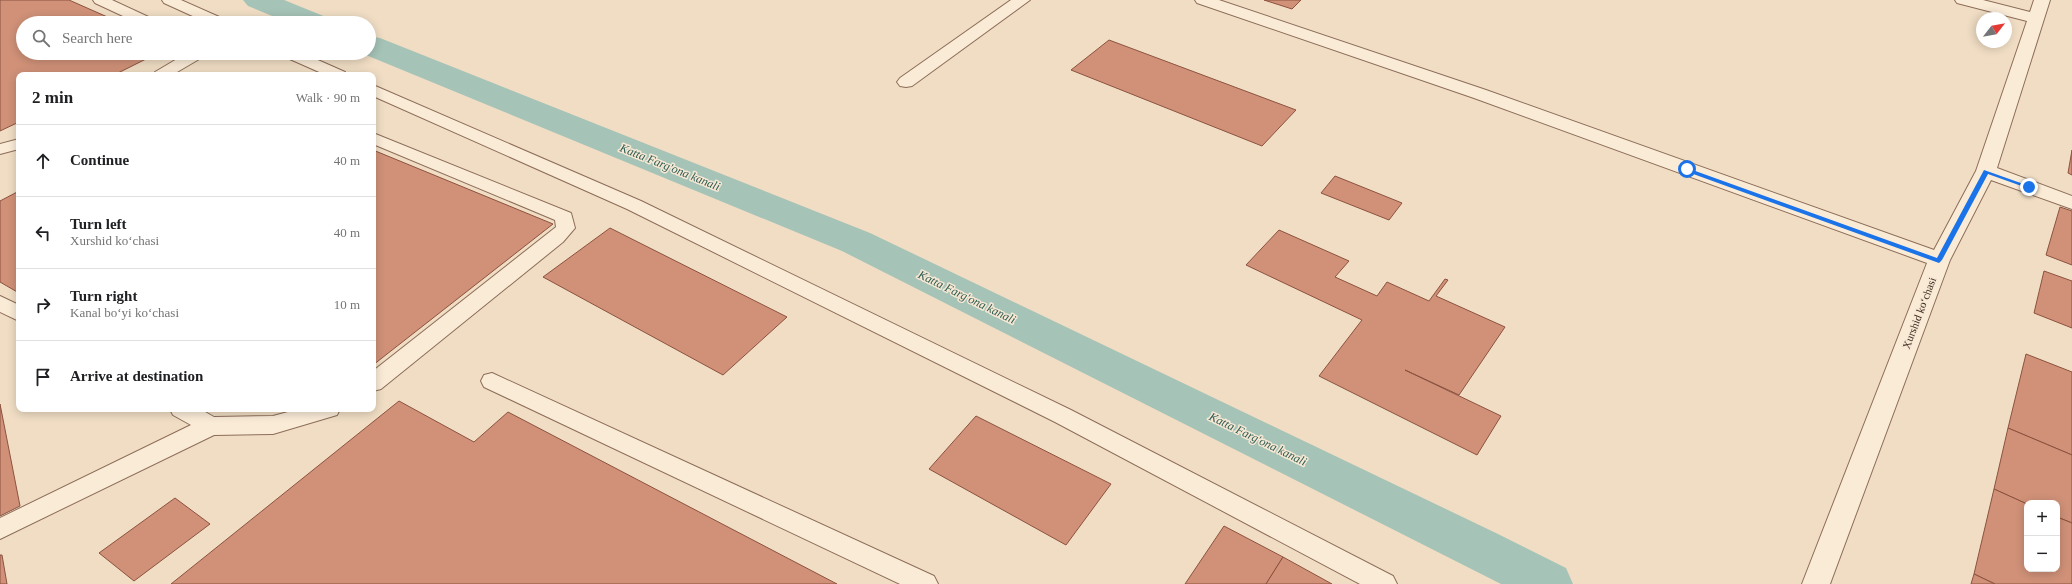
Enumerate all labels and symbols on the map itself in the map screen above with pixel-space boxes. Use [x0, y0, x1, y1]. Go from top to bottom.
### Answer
north arrow [1976, 12, 2012, 48]
water label: Katta Farg'ona kanali [617, 140, 722, 193]
route start [1678, 160, 1696, 178]
route end [2020, 178, 2038, 196]
water label: Katta Farg'ona kanali [915, 267, 1018, 327]
street label: Xurshid koʻchasi [1900, 276, 1938, 350]
water label: Katta Farg'ona kanali [1206, 409, 1309, 469]

